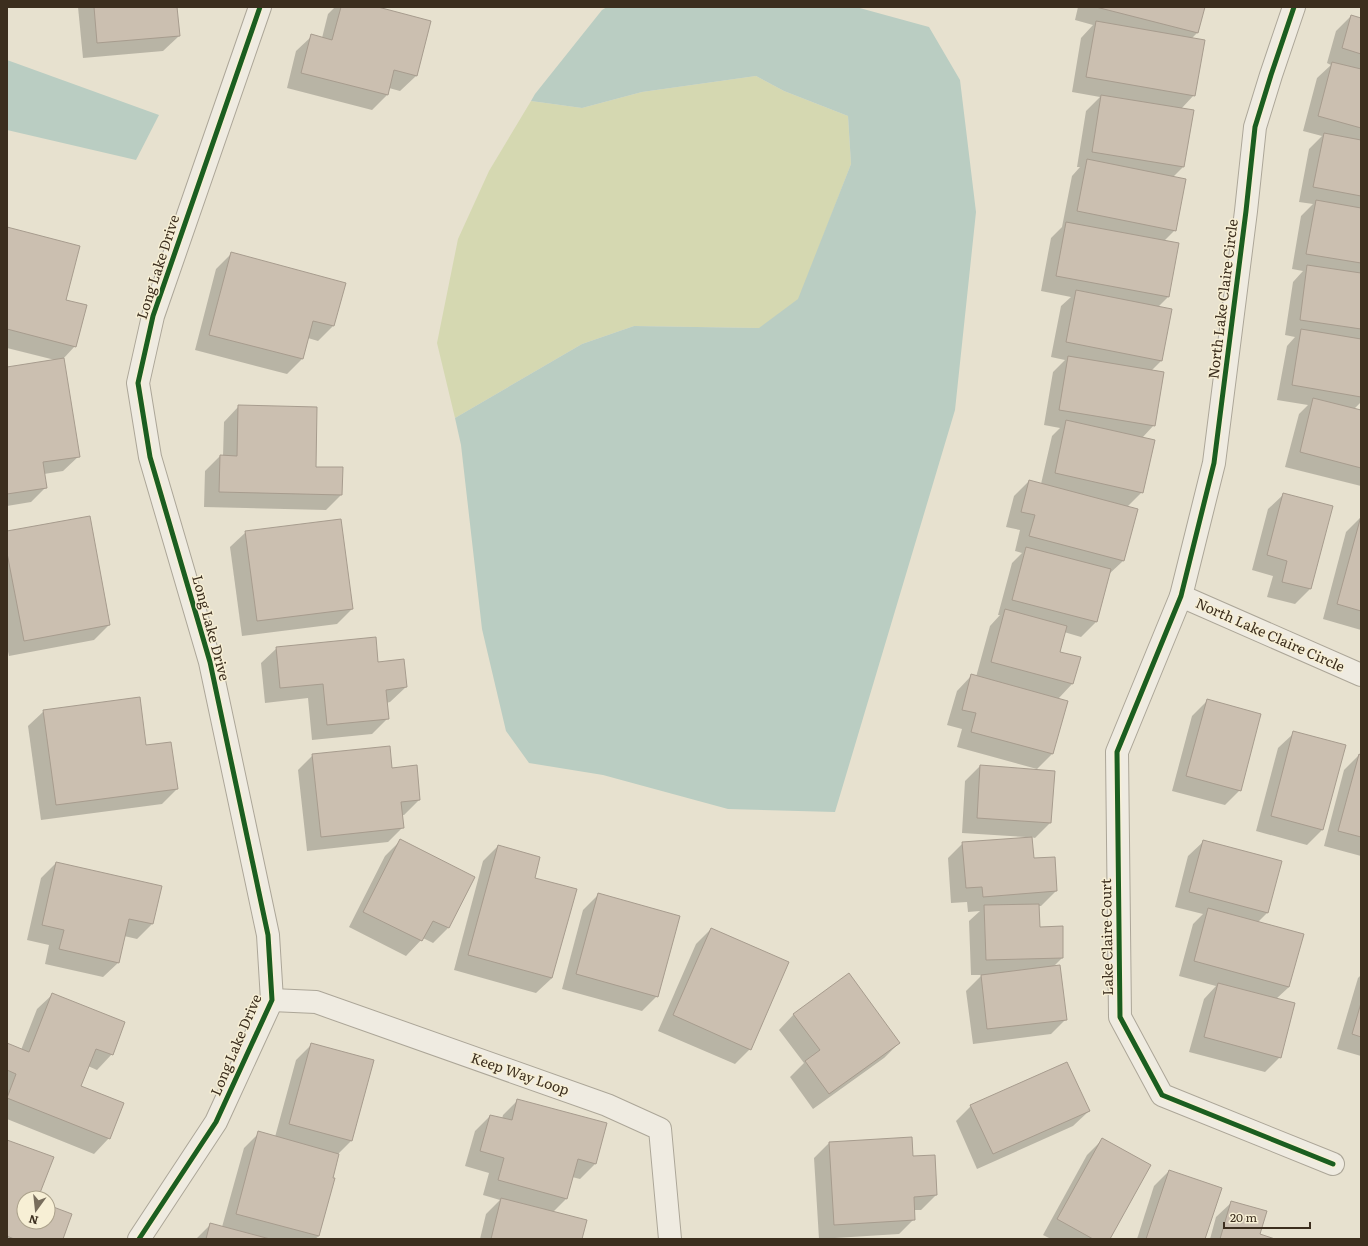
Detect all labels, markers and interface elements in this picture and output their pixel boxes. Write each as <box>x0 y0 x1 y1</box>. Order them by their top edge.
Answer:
street label: Long Lake Drive <box>131 212 183 321</box>
street label: North Lake Claire Circle <box>1202 218 1242 380</box>
street label: Long Lake Drive <box>188 573 236 683</box>
street label: North Lake Claire Circle <box>1193 592 1348 676</box>
street label: Lake Claire Court <box>1095 878 1117 996</box>
street label: Long Lake Drive <box>205 991 265 1098</box>
street label: Keep Way Loop <box>469 1047 572 1099</box>
north arrow <box>16 1190 56 1230</box>
scale bar <box>1224 1204 1310 1230</box>
text: 20 m <box>1230 1208 1257 1226</box>
text: N <box>27 1212 40 1230</box>

